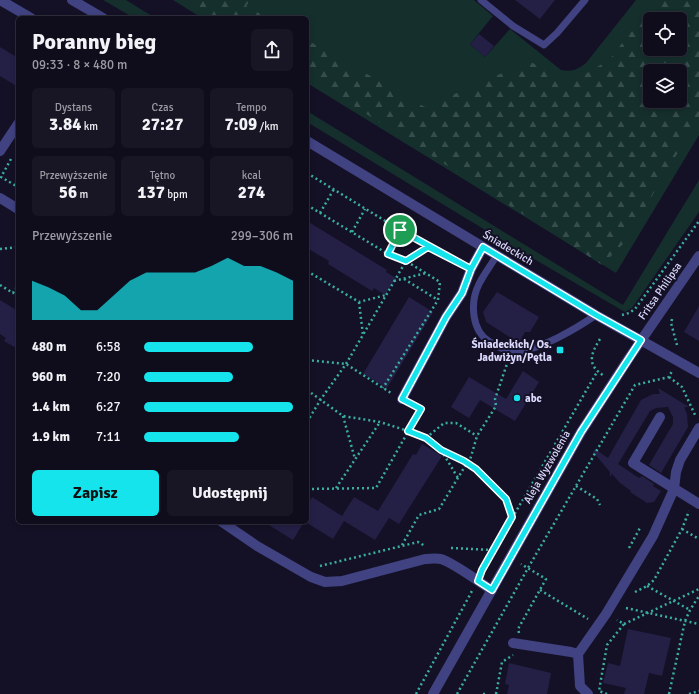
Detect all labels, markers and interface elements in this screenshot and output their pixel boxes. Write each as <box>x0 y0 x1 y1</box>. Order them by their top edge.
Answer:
map controls <box>643 12 687 108</box>
button: locate <box>643 12 687 56</box>
text: Poranny bieg <box>32 28 156 55</box>
button: share <box>251 29 293 71</box>
text: 09:33 · 8 × 480 m <box>32 57 127 73</box>
button: layers <box>643 64 687 108</box>
text: Dystans <box>55 101 92 114</box>
text: Czas <box>152 101 173 114</box>
text: Tempo <box>236 101 267 114</box>
text: 3.84 <box>49 114 81 135</box>
text: 27:27 <box>142 114 183 135</box>
text: 7:09 <box>225 114 257 135</box>
text: km <box>81 120 98 133</box>
text: /km <box>257 120 278 133</box>
text: Przewyższenie <box>40 169 107 182</box>
text: Tętno <box>150 169 175 182</box>
text: kcal <box>242 169 261 182</box>
text: 56 <box>59 182 77 203</box>
text: 137 <box>137 182 165 203</box>
text: 274 <box>238 182 265 203</box>
text: m <box>77 188 88 201</box>
text: bpm <box>165 188 188 201</box>
pin <box>383 213 417 247</box>
icon: arrive <box>389 219 411 241</box>
street label: Śniadeckich <box>480 227 536 268</box>
text: Przewyższenie <box>32 228 112 244</box>
text: 299–306 m <box>231 228 293 244</box>
street label: Fritsa Philipsa <box>635 260 685 322</box>
place label: Śniadeckich/ Os. Jadwiżyn/Pętla <box>471 337 552 364</box>
text: 480 m <box>32 339 66 355</box>
text: 6:58 <box>96 339 121 355</box>
marker: Śniadeckich/ Os. Jadwiżyn/Pętla <box>555 345 565 355</box>
text: 960 m <box>32 369 66 385</box>
text: 7:20 <box>96 369 121 385</box>
place label: abc <box>525 392 542 405</box>
marker: abc <box>512 393 522 403</box>
text: 1.4 km <box>32 399 70 415</box>
text: 6:27 <box>96 399 121 415</box>
street label: Aleja Wyzwolenia <box>521 428 573 506</box>
text: 1.9 km <box>32 429 70 445</box>
text: 7:11 <box>96 429 121 445</box>
button: Zapisz <box>32 470 159 516</box>
button: Udostępnij <box>167 470 293 516</box>

